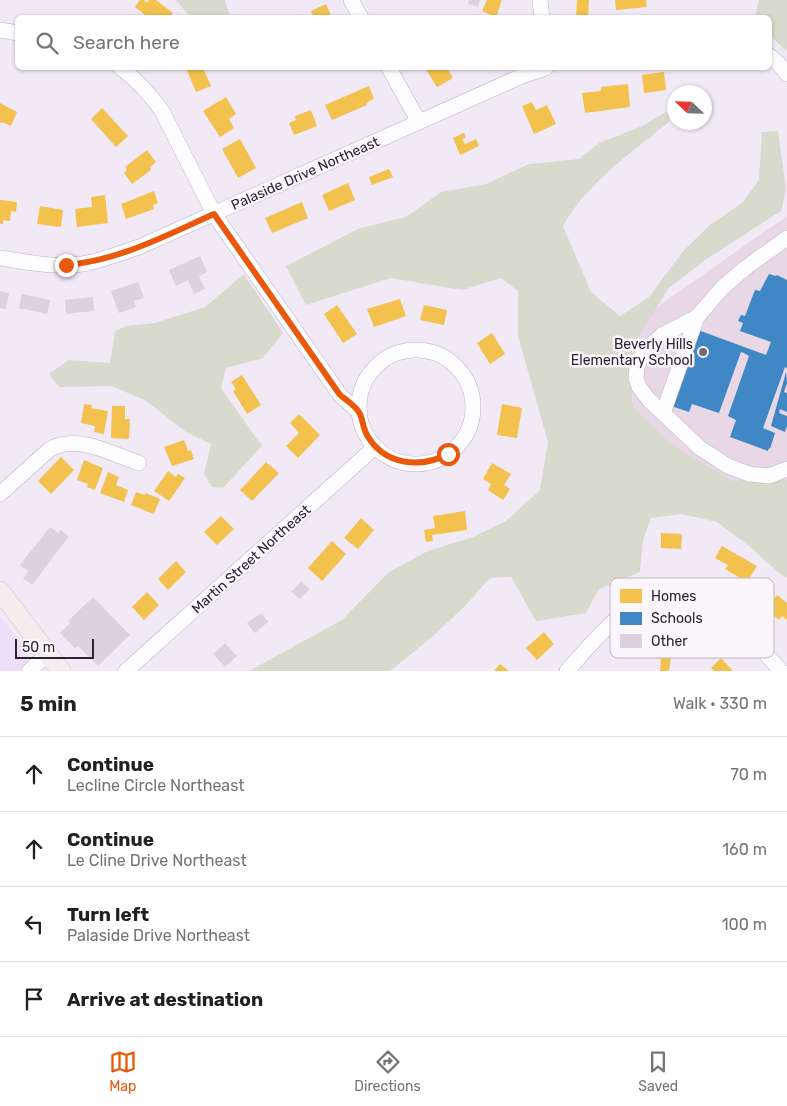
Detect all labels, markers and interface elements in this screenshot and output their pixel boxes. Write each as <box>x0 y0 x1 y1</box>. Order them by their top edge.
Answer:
search box <box>15 15 772 70</box>
icon: search <box>33 29 61 57</box>
text: Search here <box>73 31 180 54</box>
north arrow <box>667 85 712 130</box>
street label: Palaside Drive Northeast <box>229 133 382 214</box>
route end <box>55 254 78 277</box>
place label: Beverly Hills Elementary School <box>571 336 693 369</box>
marker: Beverly Hills Elementary School <box>697 346 709 358</box>
route start <box>437 443 460 466</box>
street label: Martin Street Northeast <box>188 501 315 617</box>
legend <box>610 578 774 658</box>
text: Homes <box>651 588 696 605</box>
text: Schools <box>651 610 703 627</box>
text: Other <box>651 633 688 650</box>
scale bar <box>15 636 94 659</box>
text: 50 m <box>22 639 55 656</box>
text: 5 min <box>20 691 77 716</box>
text: Walk · 330 m <box>673 694 767 713</box>
text: Continue <box>67 753 154 776</box>
icon: ahead <box>20 760 48 788</box>
text: 70 m <box>730 765 767 784</box>
text: Lecline Circle Northeast <box>67 776 245 795</box>
text: Continue <box>67 828 154 851</box>
icon: ahead <box>20 835 48 863</box>
text: 160 m <box>722 840 767 859</box>
text: Le Cline Drive Northeast <box>67 851 247 870</box>
text: Turn left <box>67 903 149 926</box>
icon: left <box>20 910 48 938</box>
text: 100 m <box>722 915 767 934</box>
text: Palaside Drive Northeast <box>67 926 250 945</box>
icon: arrive <box>20 985 48 1013</box>
text: Arrive at destination <box>67 988 263 1011</box>
tab: Map <box>109 1048 137 1095</box>
tab: Directions <box>354 1048 421 1095</box>
tab: Saved <box>638 1048 678 1095</box>

